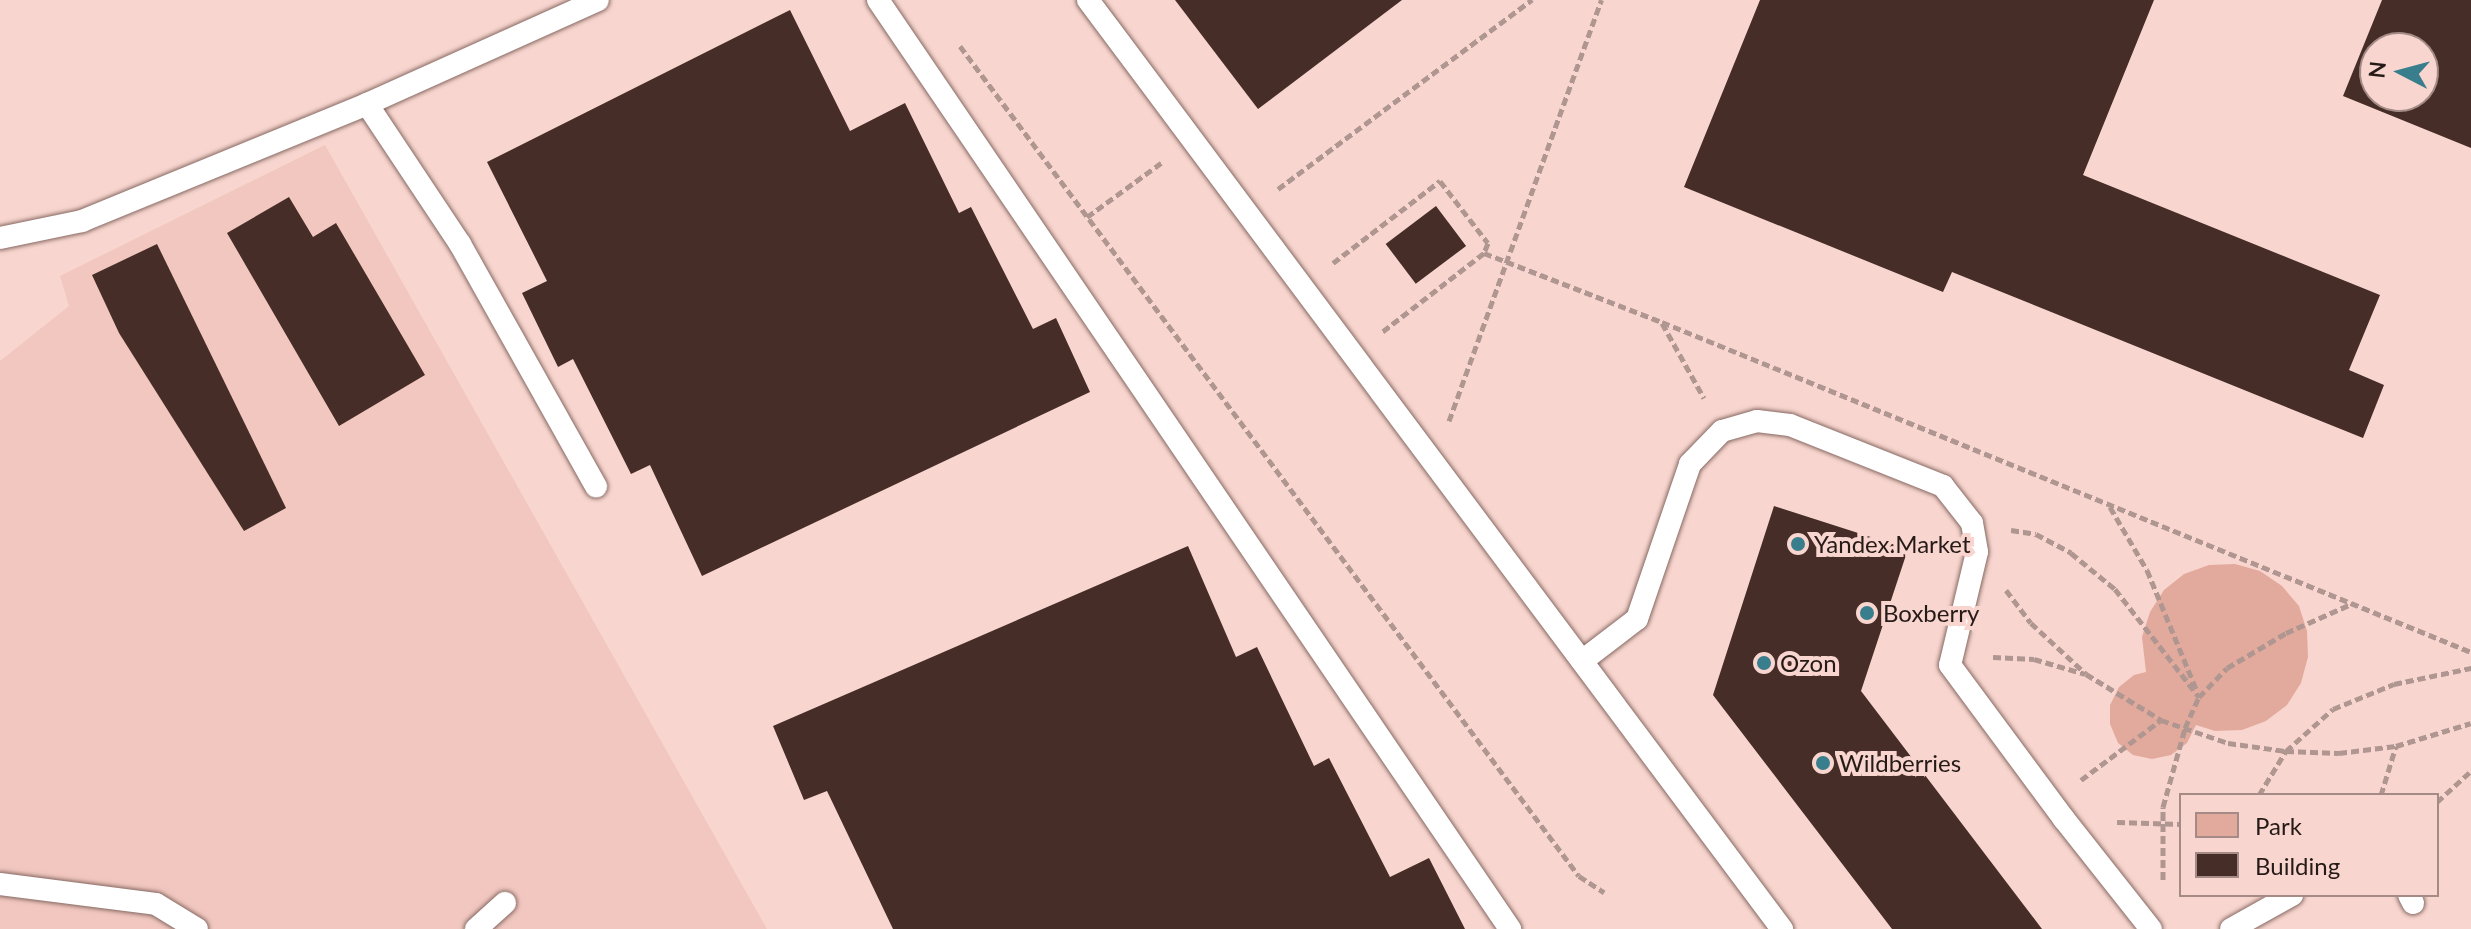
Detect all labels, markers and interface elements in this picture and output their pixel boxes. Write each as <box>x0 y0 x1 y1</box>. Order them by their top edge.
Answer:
north arrow <box>2359 32 2439 112</box>
text: N <box>2362 60 2391 79</box>
place label: Yandex.Market <box>1814 530 1970 558</box>
marker: Yandex.Market <box>1789 535 1807 553</box>
place label: Boxberry <box>1883 599 1979 627</box>
marker: Boxberry <box>1858 604 1876 622</box>
place label: Ozon <box>1780 649 1837 677</box>
marker: Ozon <box>1755 654 1773 672</box>
place label: Wildberries <box>1839 749 1961 777</box>
marker: Wildberries <box>1814 754 1832 772</box>
legend <box>2179 793 2439 897</box>
text: Park <box>2255 811 2302 840</box>
text: Building <box>2255 851 2340 880</box>

